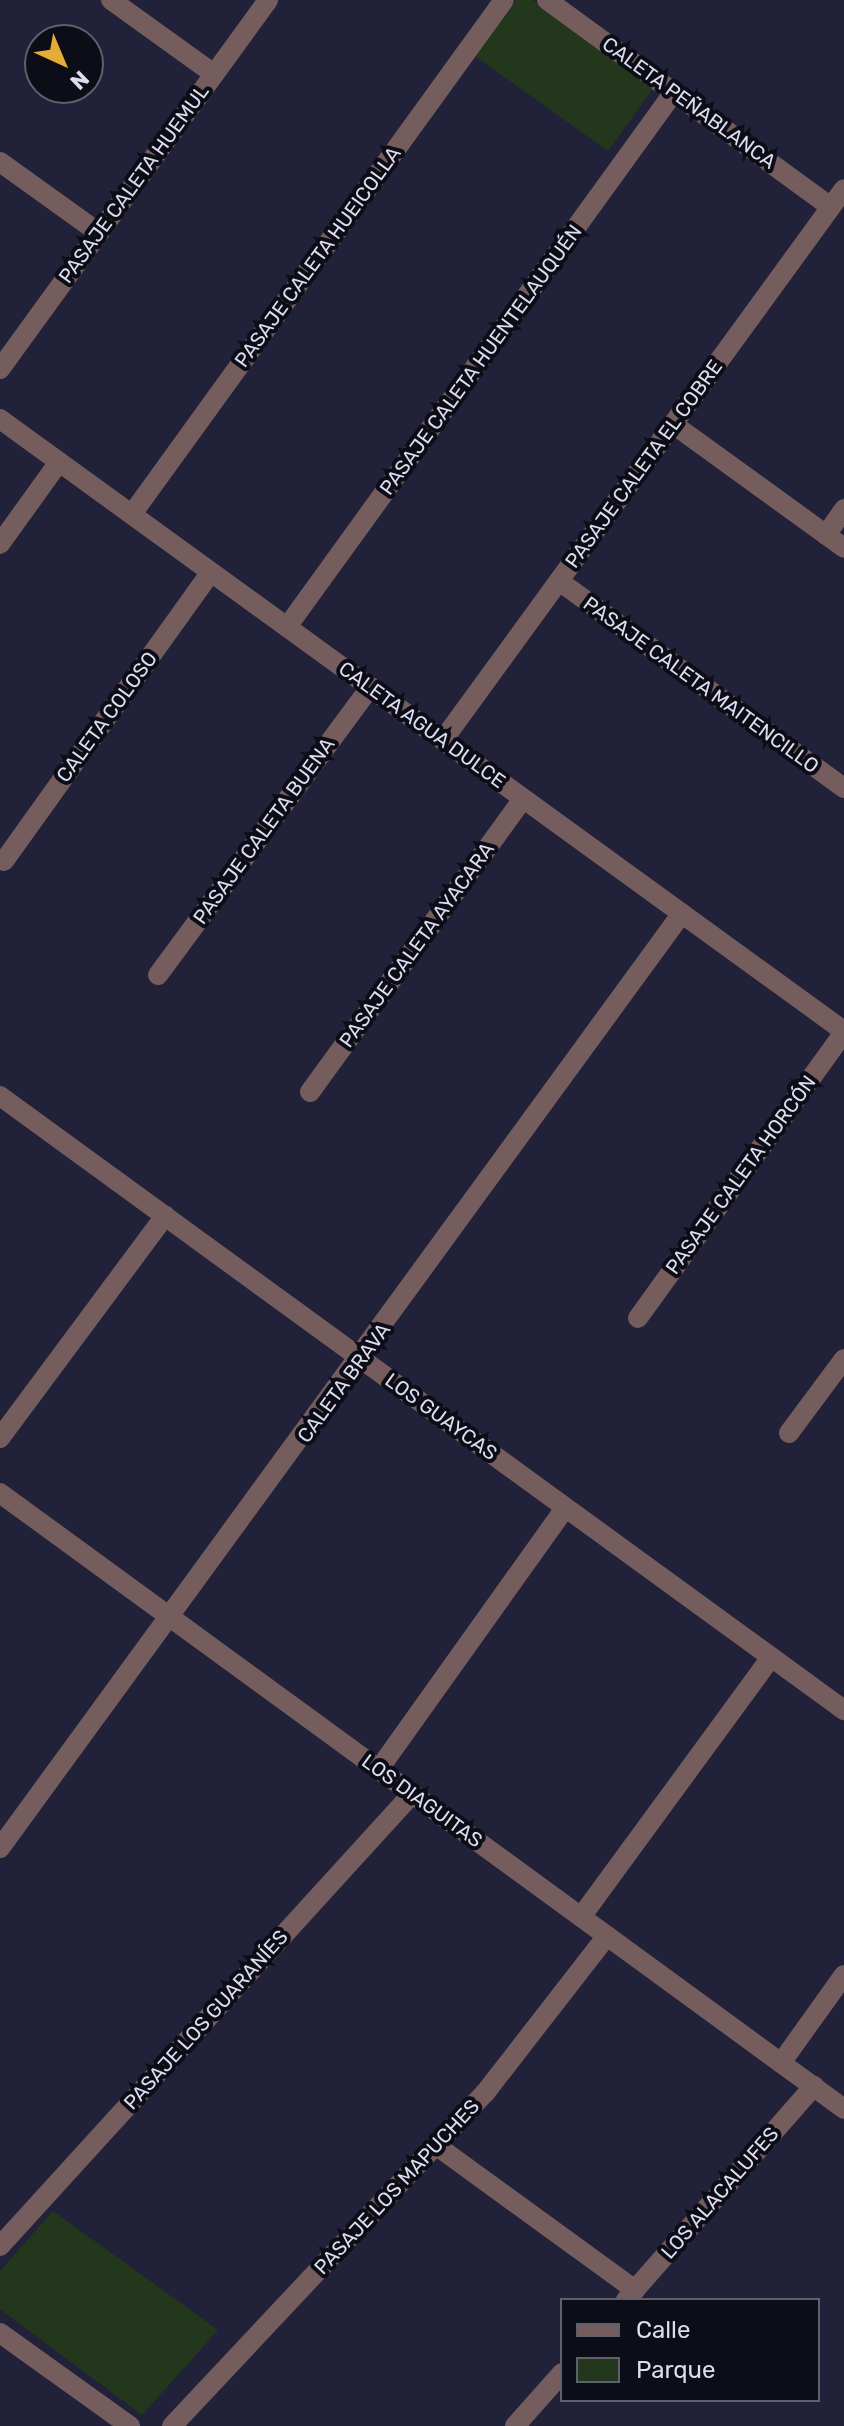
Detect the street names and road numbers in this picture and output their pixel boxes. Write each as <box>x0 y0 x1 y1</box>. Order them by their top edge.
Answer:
street label: CALETA PEÑABLANCA <box>597 32 781 174</box>
street label: PASAJE CALETA HUEMUL <box>54 80 214 288</box>
street label: PASAJE CALETA HUEICOLLA <box>230 142 406 372</box>
street label: PASAJE CALETA HUENTELAUQUÉN <box>375 220 587 500</box>
street label: PASAJE CALETA EL COBRE <box>560 355 728 573</box>
street label: PASAJE CALETA MAITENCILLO <box>578 591 824 779</box>
street label: CALETA COLOSO <box>52 647 162 787</box>
street label: CALETA AGUA DULCE <box>333 656 511 794</box>
street label: PASAJE CALETA BUENA <box>188 733 340 929</box>
street label: PASAJE CALETA AYACARA <box>334 837 500 1053</box>
street label: PASAJE CALETA HORCÓN <box>661 1071 821 1279</box>
street label: CALETA BRAVA <box>292 1318 396 1448</box>
street label: LOS GUAYCAS <box>380 1368 502 1466</box>
street label: LOS DIAGUITAS <box>357 1749 487 1853</box>
street label: PASAJE LOS GUARANÍES <box>119 1925 293 2115</box>
street label: PASAJE LOS MAPUCHES <box>310 2094 484 2280</box>
street label: LOS ALACALUFES <box>656 2122 784 2264</box>

